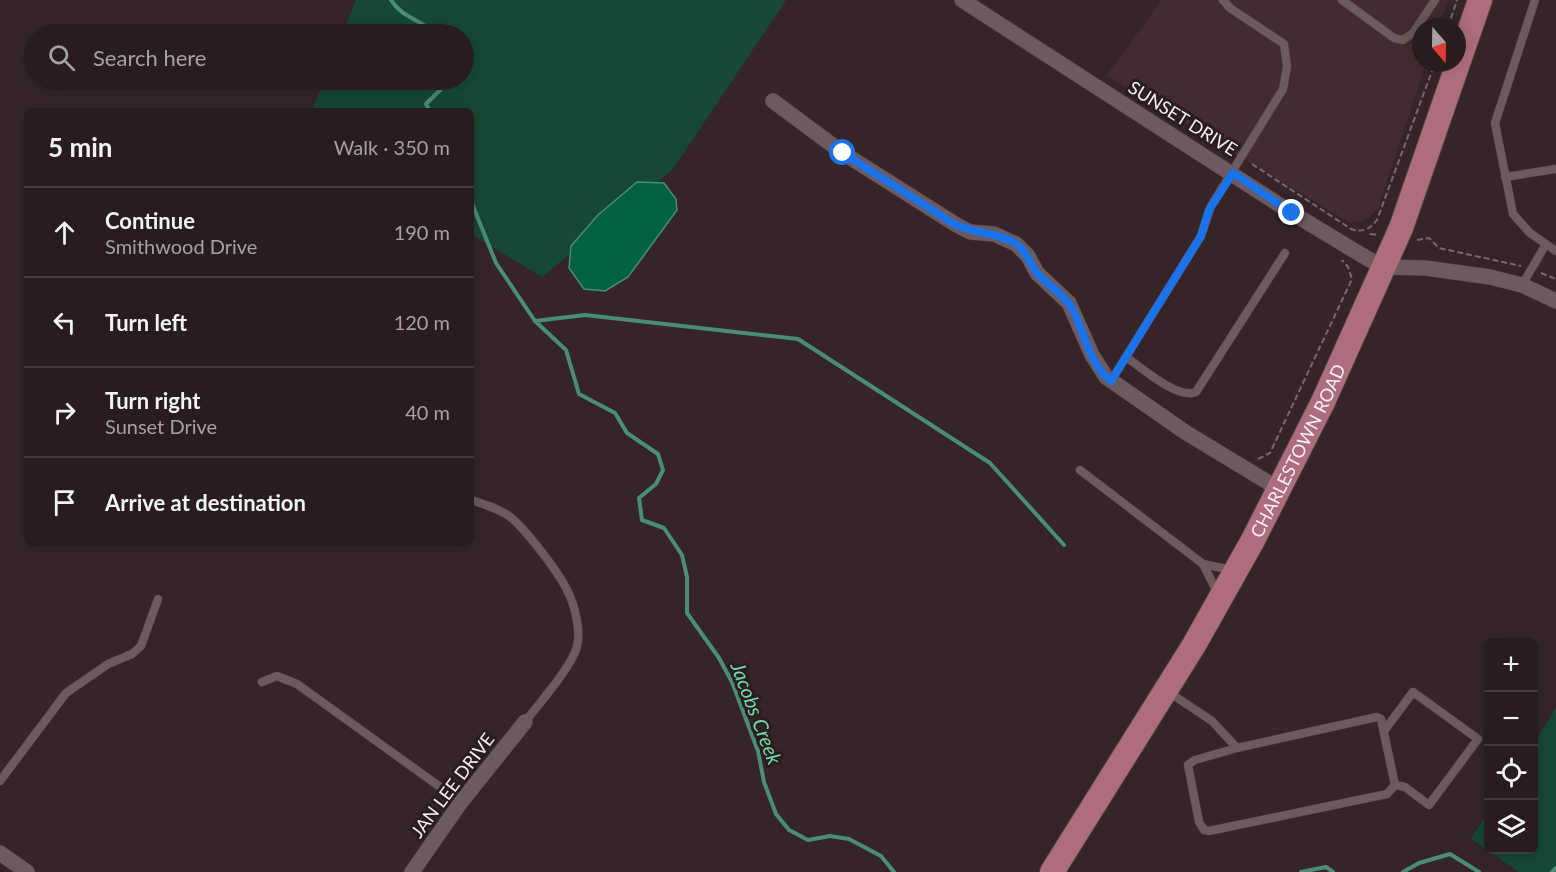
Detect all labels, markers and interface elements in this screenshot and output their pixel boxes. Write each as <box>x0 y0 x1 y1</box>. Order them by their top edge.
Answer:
north arrow <box>1412 18 1466 72</box>
search box <box>24 24 474 90</box>
icon: search <box>45 41 78 74</box>
text: Search here <box>93 44 206 71</box>
street label: SUNSET DRIVE <box>1125 76 1241 160</box>
text: 5 min <box>48 131 112 163</box>
text: Walk · 350 m <box>334 135 450 159</box>
route start <box>829 139 855 165</box>
route end <box>1278 199 1304 225</box>
text: Continue <box>105 207 195 234</box>
icon: ahead <box>48 216 81 249</box>
text: 190 m <box>394 220 450 244</box>
text: Smithwood Drive <box>105 234 257 258</box>
icon: left <box>48 306 81 339</box>
text: Turn left <box>105 309 187 336</box>
text: 120 m <box>394 310 450 334</box>
street label: CHARLESTOWN ROAD <box>1245 360 1350 541</box>
text: Turn right <box>105 387 200 414</box>
icon: right <box>48 396 81 429</box>
text: 40 m <box>405 400 450 424</box>
text: Sunset Drive <box>105 414 217 438</box>
icon: arrive <box>48 486 81 519</box>
text: Arrive at destination <box>105 489 306 516</box>
map controls <box>1484 638 1538 854</box>
button: + <box>1484 638 1538 692</box>
water label: Jacobs Creek <box>726 657 788 768</box>
button: − <box>1484 692 1538 746</box>
street label: JAN LEE DRIVE <box>406 728 498 842</box>
button: locate <box>1484 746 1538 800</box>
button: layers <box>1484 800 1538 854</box>

